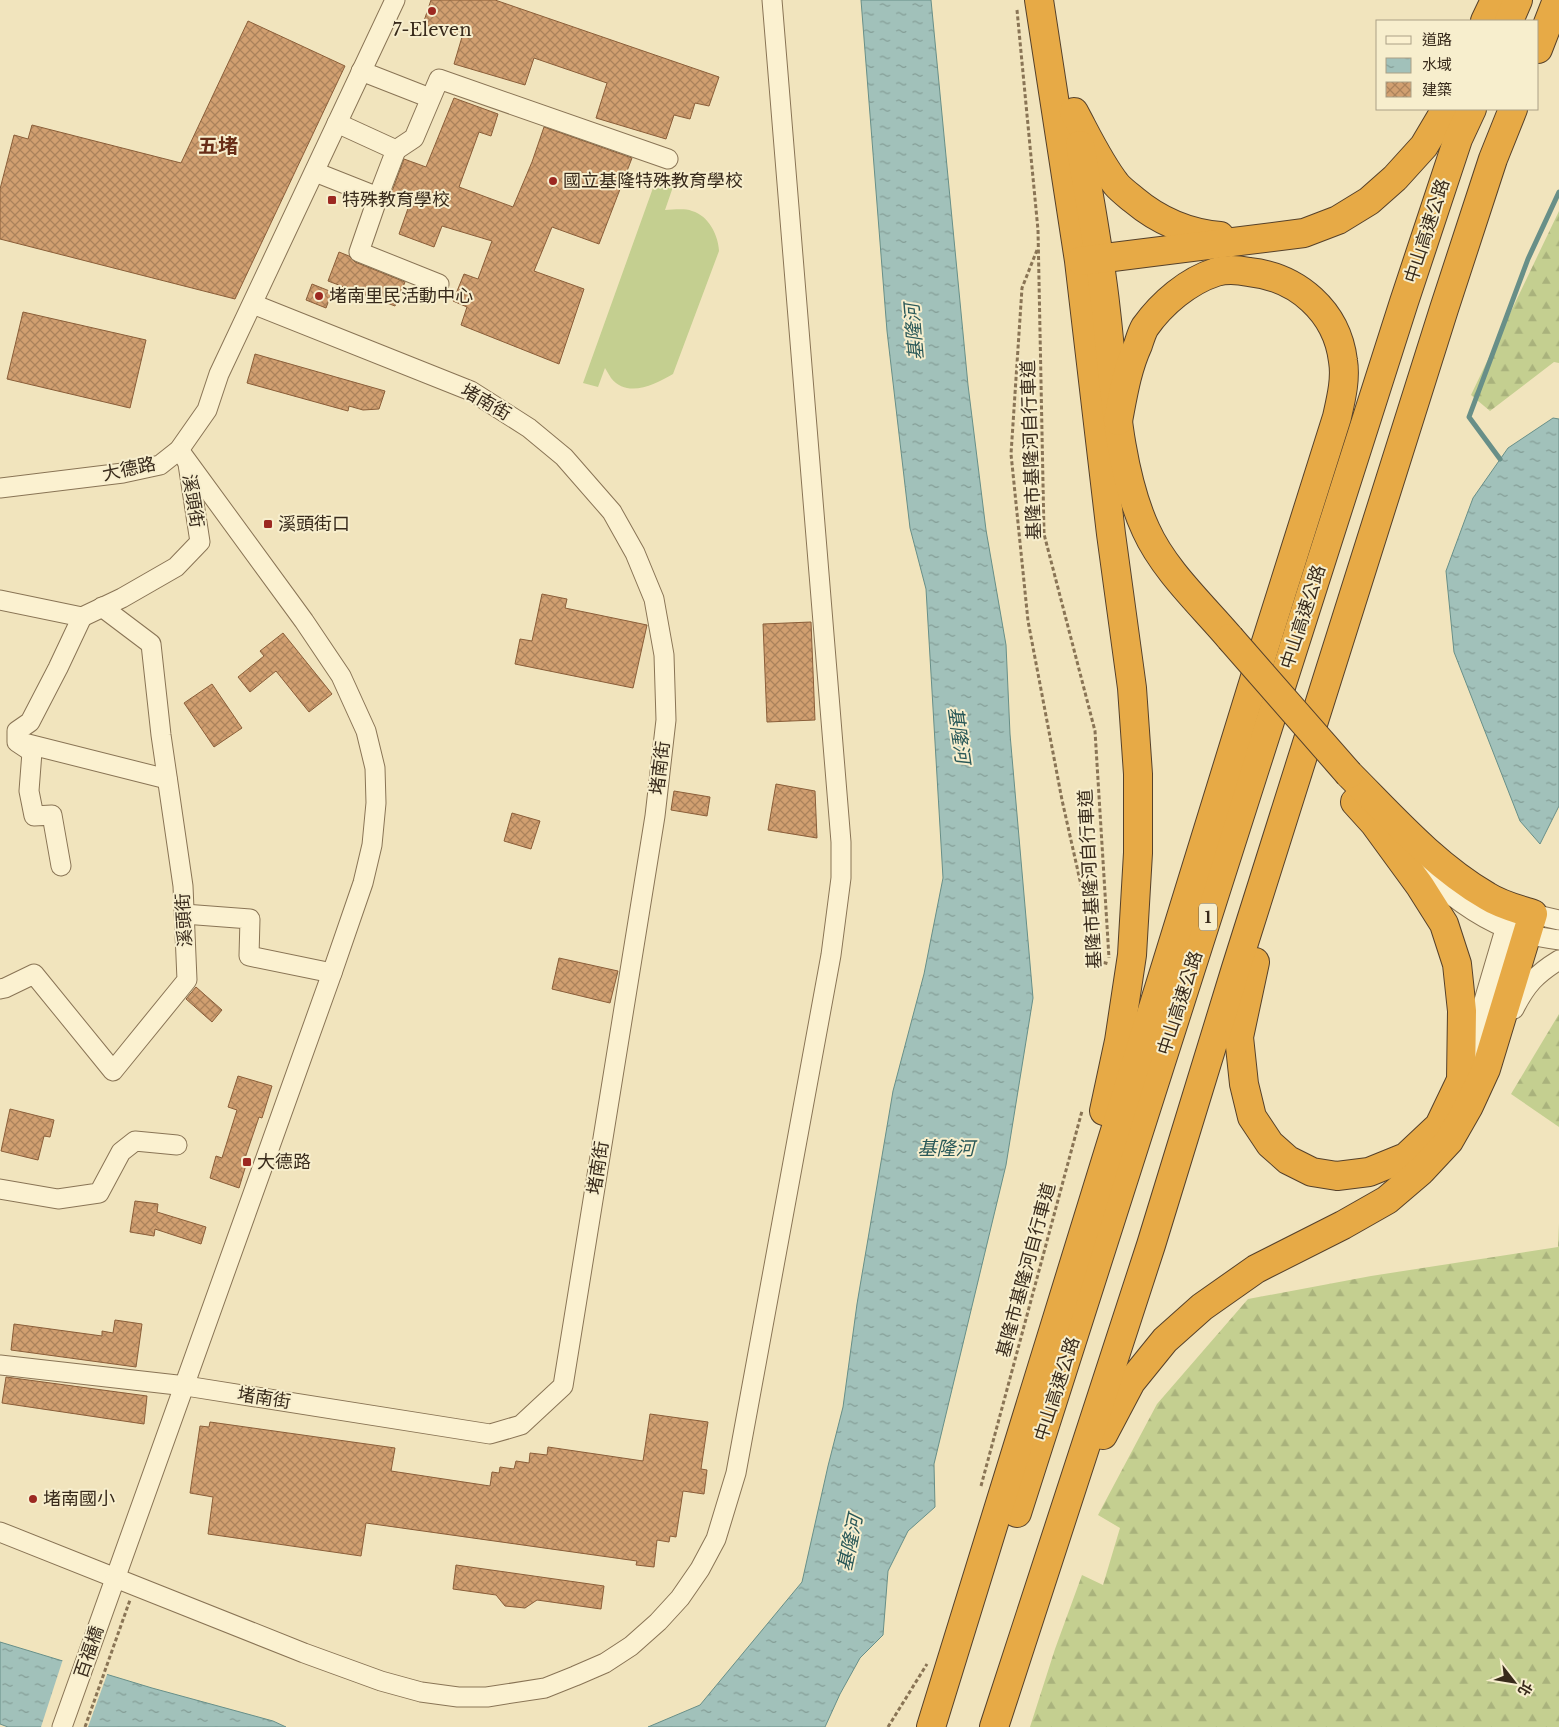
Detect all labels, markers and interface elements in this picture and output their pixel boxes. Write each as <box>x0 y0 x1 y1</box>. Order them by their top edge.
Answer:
marker: 7-Eleven <box>426 5 438 17</box>
place label: 7-Eleven <box>392 19 472 41</box>
legend <box>1376 20 1539 110</box>
text: 道路 <box>1422 30 1452 49</box>
text: 水域 <box>1422 55 1452 74</box>
text: 建築 <box>1422 80 1452 99</box>
district label: 五堵 <box>198 134 238 158</box>
place label: 國立基隆特殊教育學校 <box>563 170 743 192</box>
marker: 國立基隆特殊教育學校 <box>547 175 559 187</box>
street label: 中山高速公路 <box>1400 176 1454 286</box>
place label: 特殊教育學校 <box>342 189 450 211</box>
marker: 特殊教育學校 <box>326 194 338 206</box>
place label: 堵南里民活動中心 <box>329 285 473 307</box>
marker: 堵南里民活動中心 <box>313 290 325 302</box>
water label: 基隆河 <box>900 299 928 361</box>
street label: 基隆市基隆河自行車道 <box>1017 360 1045 540</box>
street label: 堵南街 <box>457 379 515 425</box>
street label: 大德路 <box>100 453 158 485</box>
street label: 溪頭街 <box>178 473 208 529</box>
place label: 溪頭街口 <box>278 513 350 535</box>
marker: 溪頭街口 <box>262 518 274 530</box>
street label: 中山高速公路 <box>1276 562 1330 672</box>
water label: 基隆河 <box>944 705 975 769</box>
street label: 堵南街 <box>646 740 674 796</box>
street label: 基隆市基隆河自行車道 <box>1074 789 1106 969</box>
street label: 溪頭街 <box>172 892 196 948</box>
road number: 1 <box>1199 904 1217 930</box>
street label: 中山高速公路 <box>1153 948 1207 1058</box>
water label: 基隆河 <box>917 1137 978 1160</box>
street label: 堵南街 <box>583 1140 613 1196</box>
place label: 大德路 <box>257 1151 311 1173</box>
marker: 大德路 <box>241 1156 253 1168</box>
street label: 基隆市基隆河自行車道 <box>992 1180 1060 1360</box>
street label: 中山高速公路 <box>1030 1334 1084 1444</box>
street label: 堵南街 <box>236 1383 292 1413</box>
place label: 堵南國小 <box>43 1488 115 1510</box>
marker: 堵南國小 <box>27 1493 39 1505</box>
water label: 基隆河 <box>833 1509 868 1573</box>
street label: 百福橋 <box>70 1623 108 1681</box>
north arrow <box>1489 1657 1539 1707</box>
text: 北 <box>1514 1678 1536 1699</box>

